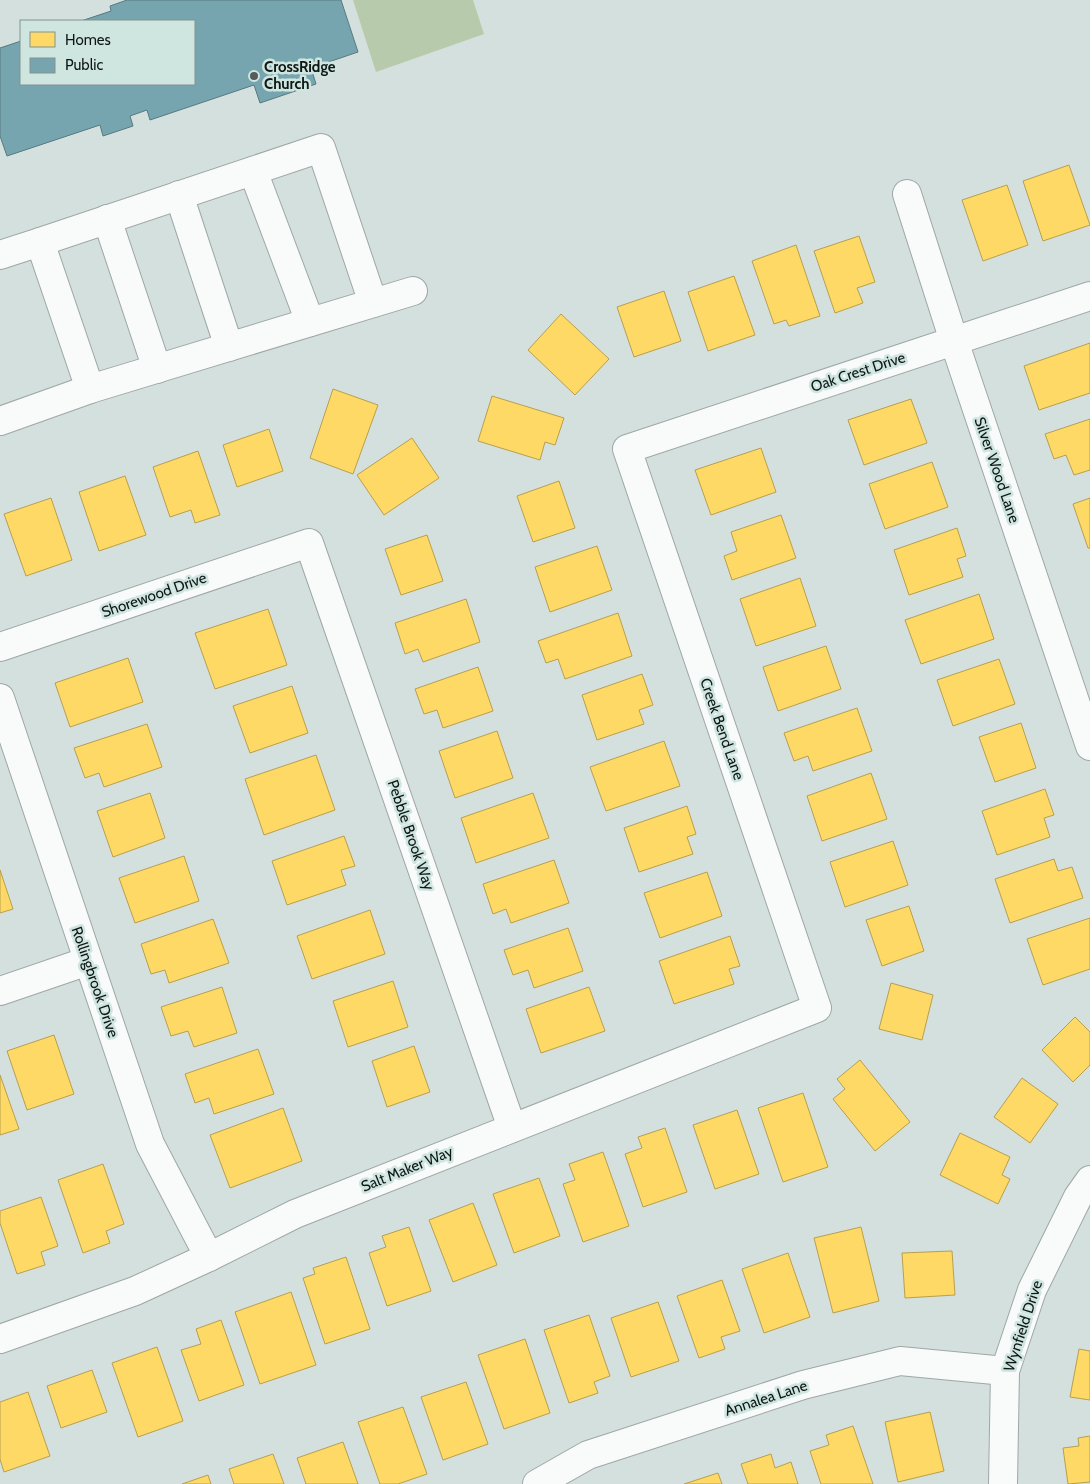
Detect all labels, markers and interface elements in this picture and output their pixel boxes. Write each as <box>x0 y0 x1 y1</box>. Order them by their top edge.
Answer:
legend <box>20 20 195 85</box>
text: Homes <box>65 31 111 49</box>
text: Public <box>65 56 103 74</box>
place label: CrossRidge Church <box>264 58 336 93</box>
marker: CrossRidge Church <box>248 70 260 82</box>
street label: Oak Crest Drive <box>808 348 908 396</box>
street label: Silver Wood Lane <box>970 415 1024 526</box>
street label: Shorewood Drive <box>99 568 209 621</box>
street label: Creek Bend Lane <box>696 676 748 783</box>
street label: Pebble Brook Way <box>384 778 438 893</box>
street label: Rollingbrook Drive <box>68 924 123 1040</box>
street label: Salt Maker Way <box>358 1142 456 1196</box>
street label: Wynfield Drive <box>1000 1278 1046 1374</box>
street label: Annalea Lane <box>722 1376 810 1420</box>

